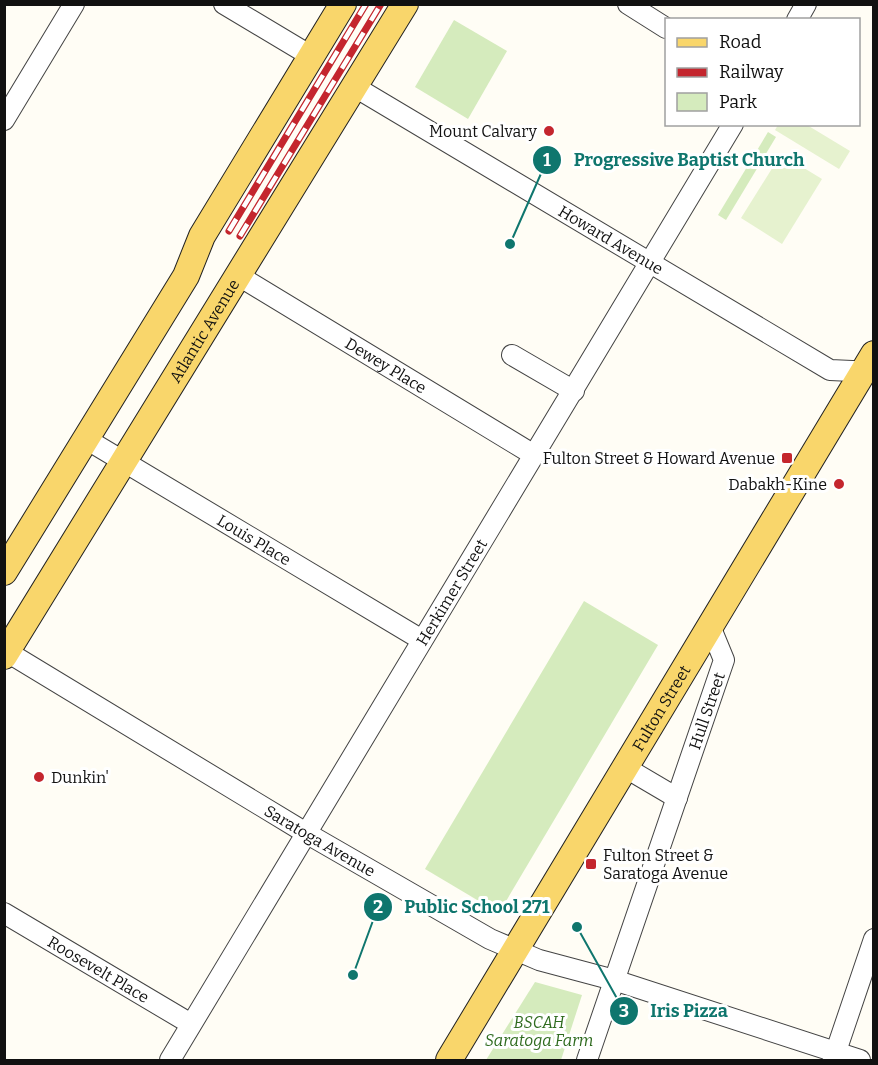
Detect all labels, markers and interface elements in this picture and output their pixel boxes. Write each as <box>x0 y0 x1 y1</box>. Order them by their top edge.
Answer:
legend <box>665 18 860 126</box>
text: Road <box>719 31 762 53</box>
text: Railway <box>719 61 784 83</box>
text: Park <box>719 91 758 113</box>
place label: Mount Calvary <box>429 122 538 141</box>
marker: Mount Calvary <box>542 124 556 138</box>
callout: Progressive Baptist Church <box>532 142 817 178</box>
text: 1 <box>543 149 551 171</box>
text: Progressive Baptist Church <box>574 149 805 171</box>
street label: Howard Avenue <box>555 201 667 278</box>
street label: Atlantic Avenue <box>165 275 243 386</box>
street label: Dewey Place <box>342 333 430 397</box>
place label: Fulton Street & Howard Avenue <box>543 449 775 468</box>
marker: Fulton Street & Howard Avenue <box>780 451 794 465</box>
place label: Dabakh-Kine <box>728 475 827 494</box>
marker: Dabakh-Kine <box>832 477 846 491</box>
street label: Louis Place <box>214 510 295 569</box>
street label: Herkimer Street <box>412 535 491 649</box>
street label: Fulton Street <box>628 661 694 754</box>
street label: Hull Street <box>685 670 729 752</box>
place label: Dunkin' <box>51 768 109 787</box>
marker: Dunkin' <box>32 770 46 784</box>
street label: Saratoga Avenue <box>261 801 379 880</box>
place label: Fulton Street & Saratoga Avenue <box>603 846 728 883</box>
marker: Fulton Street & Saratoga Avenue <box>584 857 598 871</box>
callout: Public School 271 <box>363 889 562 925</box>
text: 2 <box>373 896 383 918</box>
text: Public School 271 <box>404 896 550 918</box>
street label: Roosevelt Place <box>45 932 153 1007</box>
callout: Iris Pizza <box>609 993 740 1029</box>
text: 3 <box>619 1000 629 1022</box>
text: Iris Pizza <box>650 1000 728 1022</box>
park label: BSCAH Saratoga Farm <box>485 1013 593 1050</box>

